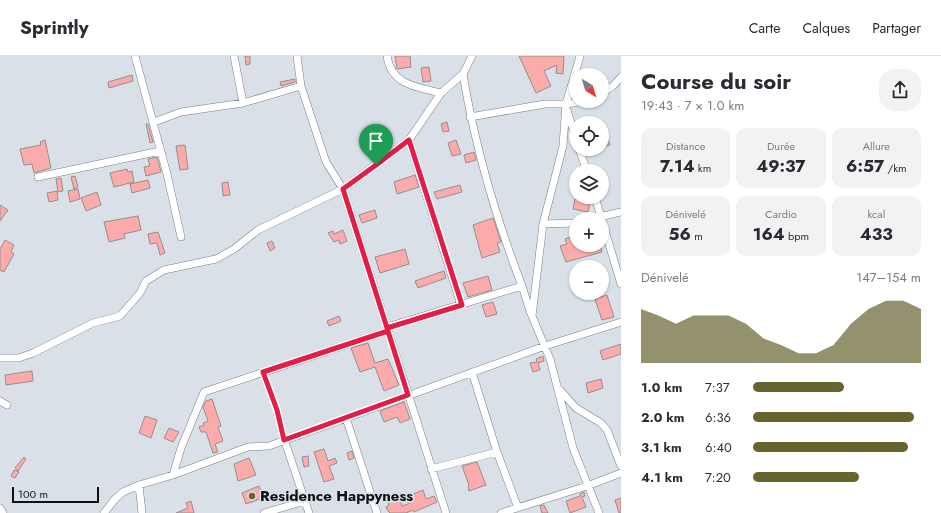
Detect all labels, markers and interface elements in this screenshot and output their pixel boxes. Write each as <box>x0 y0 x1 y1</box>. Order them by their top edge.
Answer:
text: Sprintly <box>20 14 89 41</box>
text: Carte <box>749 18 780 38</box>
text: Calques <box>802 18 850 38</box>
text: Partager <box>872 18 921 38</box>
text: Course du soir <box>641 65 791 97</box>
north arrow <box>569 68 609 108</box>
map controls <box>569 68 609 300</box>
button: share <box>879 69 921 111</box>
text: 19:43 · 7 × 1.0 km <box>641 96 744 115</box>
button: locate <box>569 116 609 156</box>
pin <box>359 124 393 165</box>
icon: arrive <box>365 130 387 152</box>
text: Distance <box>666 138 705 154</box>
text: Durée <box>767 138 795 154</box>
text: Allure <box>863 138 890 154</box>
text: 7.14 <box>660 154 695 178</box>
text: 49:37 <box>756 154 806 178</box>
text: 6:57 <box>846 154 884 178</box>
text: km <box>695 160 711 176</box>
text: /km <box>884 160 907 176</box>
button: layers <box>569 164 609 204</box>
text: Dénivelé <box>666 206 706 222</box>
text: Cardio <box>765 206 797 222</box>
text: kcal <box>867 206 885 222</box>
button: + <box>569 212 609 252</box>
text: 56 <box>669 222 691 246</box>
text: 164 <box>753 222 785 246</box>
text: 433 <box>860 222 893 246</box>
text: m <box>691 228 703 244</box>
text: bpm <box>785 228 809 244</box>
button: − <box>569 260 609 300</box>
text: Dénivelé <box>641 268 689 287</box>
text: 147–154 m <box>856 268 921 287</box>
text: 1.0 km <box>641 378 682 397</box>
text: 7:37 <box>705 378 729 397</box>
text: 2.0 km <box>641 408 684 427</box>
text: 6:36 <box>705 408 731 427</box>
text: 3.1 km <box>641 438 682 457</box>
text: 6:40 <box>705 438 732 457</box>
text: 4.1 km <box>641 468 683 487</box>
text: 7:20 <box>705 468 731 487</box>
scale bar <box>12 485 99 504</box>
place label: Residence Happyness <box>260 485 413 507</box>
text: 100 m <box>18 486 48 502</box>
marker: Residence Happyness <box>247 491 257 501</box>

